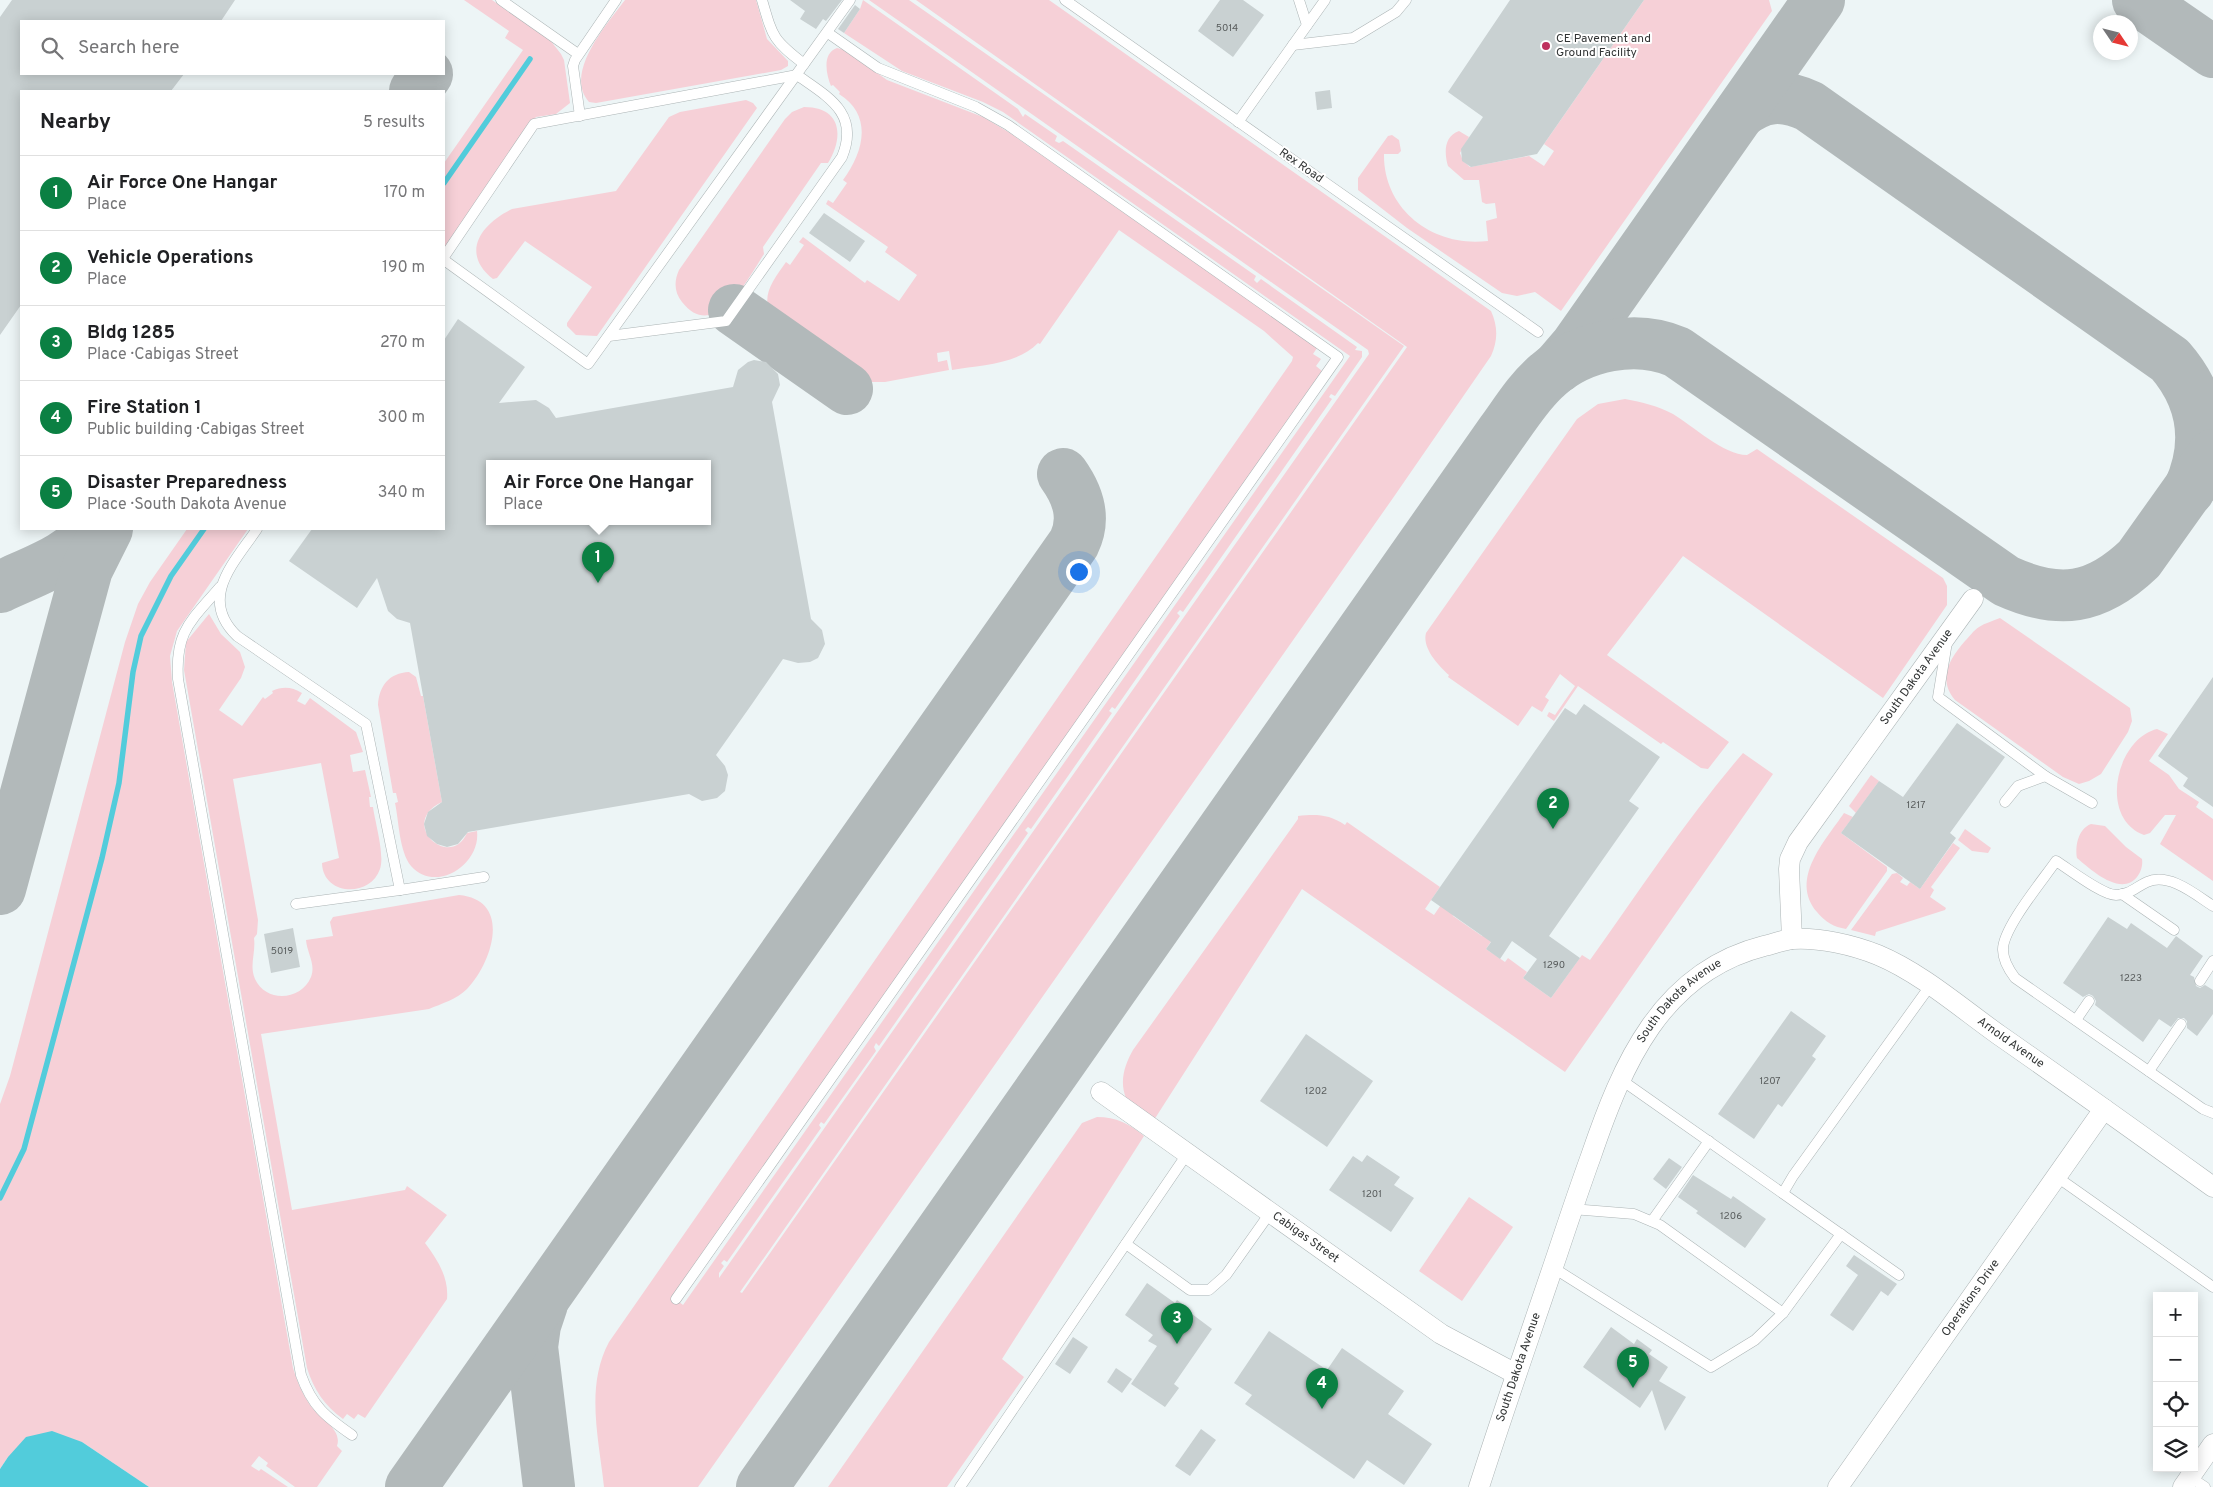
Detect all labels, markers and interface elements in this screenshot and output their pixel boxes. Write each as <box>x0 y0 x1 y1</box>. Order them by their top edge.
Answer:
north arrow <box>2093 15 2138 60</box>
search box <box>20 20 445 75</box>
house number: 5014 <box>1216 22 1238 35</box>
place label: CE Pavement and Ground Facility <box>1556 31 1651 61</box>
icon: search <box>38 34 66 62</box>
text: Search here <box>78 36 180 60</box>
marker: CE Pavement and Ground Facility <box>1540 40 1552 52</box>
text: Nearby <box>40 109 111 136</box>
text: 5 results <box>363 113 425 133</box>
street label: Rex Road <box>1276 145 1326 187</box>
text: Air Force One Hangar <box>87 171 278 195</box>
text: 1 <box>53 183 59 203</box>
text: 170 m <box>384 183 425 203</box>
text: Place <box>87 195 127 215</box>
text: Vehicle Operations <box>87 246 254 270</box>
text: 2 <box>51 258 61 278</box>
text: 190 m <box>382 258 425 278</box>
text: Place <box>87 270 127 290</box>
text: Bldg 1285 <box>87 321 175 345</box>
text: 3 <box>51 333 61 353</box>
text: 270 m <box>380 333 425 353</box>
text: Place · Cabigas Street <box>87 345 239 365</box>
text: Fire Station 1 <box>87 396 202 420</box>
text: 4 <box>51 408 61 428</box>
text: 300 m <box>378 408 425 428</box>
text: Public building · Cabigas Street <box>87 420 305 440</box>
popup <box>486 460 711 525</box>
text: Disaster Preparedness <box>87 471 287 495</box>
text: Air Force One Hangar <box>503 471 694 495</box>
text: 5 <box>51 483 61 503</box>
text: 340 m <box>378 483 425 503</box>
text: Place · South Dakota Avenue <box>87 495 287 515</box>
text: Place <box>503 495 543 515</box>
pin: 1 <box>582 542 614 583</box>
your location <box>1066 559 1092 585</box>
street label: South Dakota Avenue <box>1877 626 1957 728</box>
pin: 2 <box>1537 788 1569 829</box>
house number: 1217 <box>1907 799 1925 812</box>
house number: 5019 <box>271 945 293 958</box>
street label: South Dakota Avenue <box>1634 956 1725 1046</box>
house number: 1290 <box>1543 959 1565 972</box>
house number: 1223 <box>2120 972 2142 985</box>
street label: Arnold Avenue <box>1974 1014 2047 1072</box>
house number: 1207 <box>1759 1075 1781 1088</box>
house number: 1202 <box>1305 1085 1327 1098</box>
house number: 1201 <box>1362 1188 1382 1201</box>
street label: Cabigas Street <box>1269 1208 1342 1267</box>
house number: 1206 <box>1720 1210 1742 1223</box>
street label: Operations Drive <box>1938 1256 2004 1340</box>
map controls <box>2153 1292 2198 1472</box>
button: + <box>2153 1292 2198 1337</box>
pin: 3 <box>1161 1303 1193 1344</box>
street label: South Dakota Avenue <box>1493 1311 1545 1424</box>
button: − <box>2153 1337 2198 1382</box>
pin: 5 <box>1617 1347 1649 1388</box>
pin: 4 <box>1306 1368 1338 1409</box>
button: locate <box>2153 1382 2198 1427</box>
button: layers <box>2153 1427 2198 1472</box>

